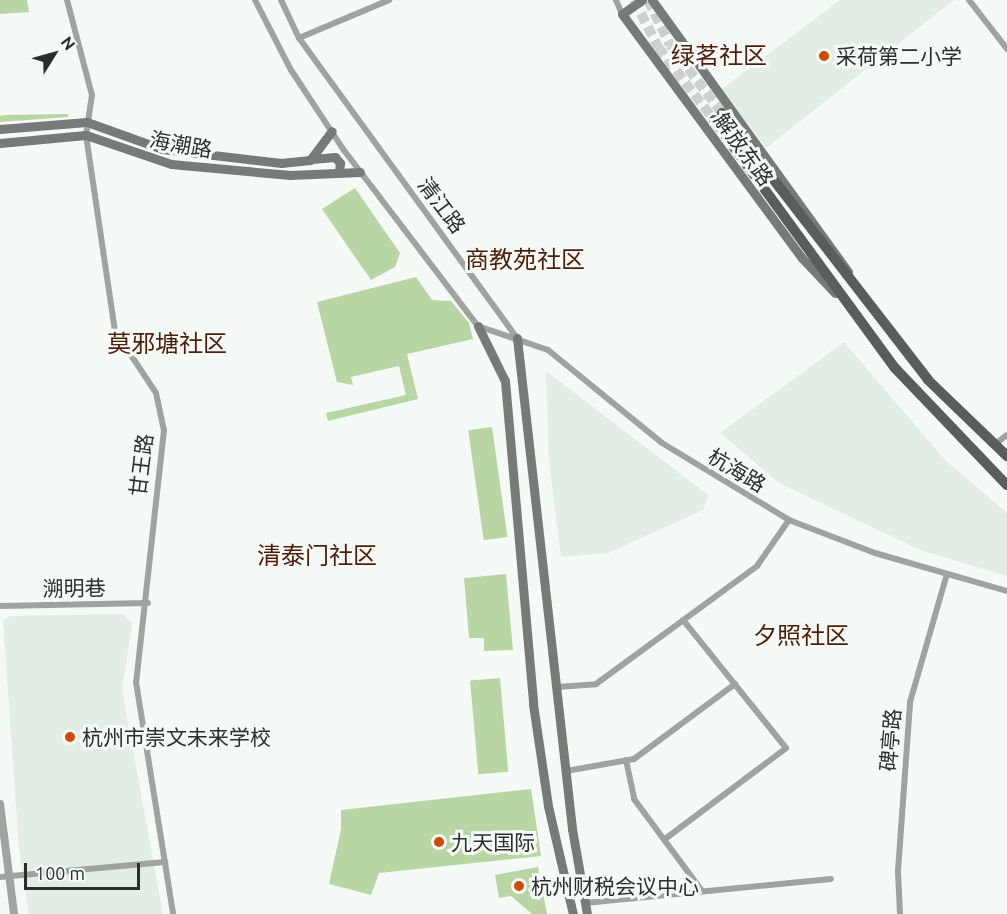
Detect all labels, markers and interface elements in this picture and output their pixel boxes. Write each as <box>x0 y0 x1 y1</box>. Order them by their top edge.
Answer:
north arrow <box>24 24 84 84</box>
text: N <box>58 33 79 53</box>
district label: 绿茗社区 <box>671 42 767 70</box>
place label: 采荷第二小学 <box>836 43 962 69</box>
marker: 采荷第二小学 <box>817 49 831 63</box>
street label: 解放东路 <box>709 108 779 190</box>
street label: 海潮路 <box>148 126 214 162</box>
street label: 清江路 <box>413 172 471 238</box>
district label: 商教苑社区 <box>465 246 585 274</box>
district label: 莫邪塘社区 <box>107 330 227 358</box>
street label: 甘王路 <box>125 432 157 498</box>
street label: 杭海路 <box>704 443 770 497</box>
district label: 清泰门社区 <box>257 542 377 570</box>
street label: 溯明巷 <box>42 575 106 601</box>
district label: 夕照社区 <box>753 622 849 650</box>
street label: 碑亭路 <box>875 708 905 772</box>
place label: 杭州市崇文未来学校 <box>82 724 271 750</box>
marker: 杭州市崇文未来学校 <box>63 730 77 744</box>
place label: 九天国际 <box>451 829 535 855</box>
marker: 九天国际 <box>432 835 446 849</box>
scale bar <box>27 851 142 889</box>
text: 100 m <box>35 863 85 883</box>
place label: 杭州财税会议中心 <box>531 873 699 899</box>
marker: 杭州财税会议中心 <box>512 879 526 893</box>

